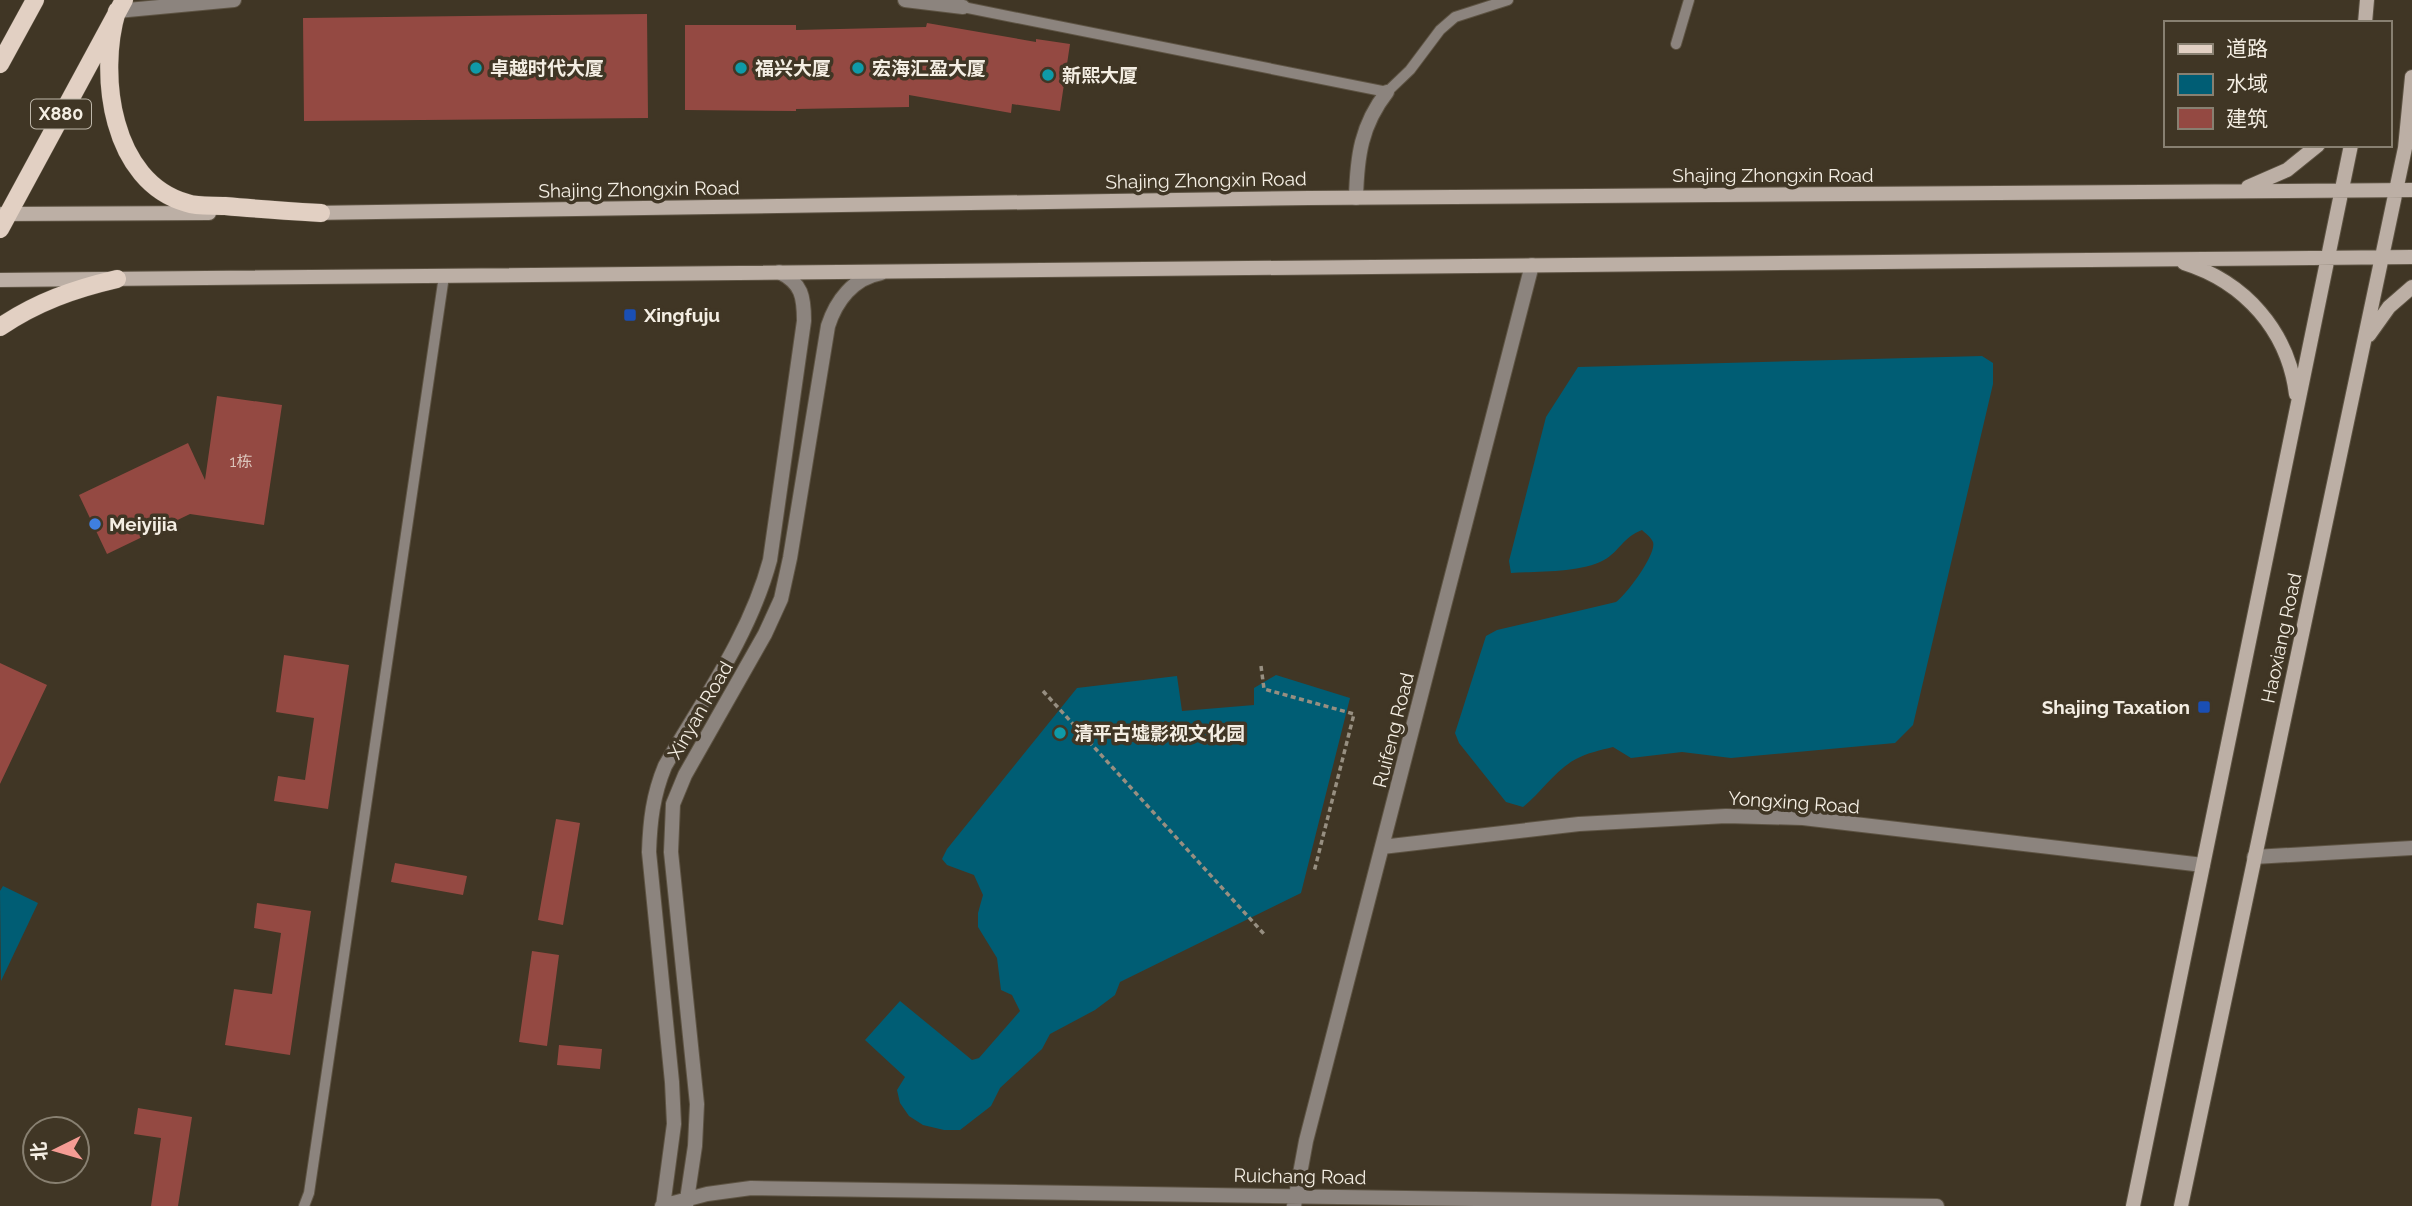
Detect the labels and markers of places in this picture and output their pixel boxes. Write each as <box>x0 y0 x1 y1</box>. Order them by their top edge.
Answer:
place label: 卓越时代大厦 <box>490 57 604 79</box>
place label: 福兴大厦 <box>755 57 831 79</box>
place label: 宏海汇盈大厦 <box>872 57 986 79</box>
marker: 卓越时代大厦 <box>468 60 484 76</box>
marker: 福兴大厦 <box>733 60 749 76</box>
marker: 宏海汇盈大厦 <box>850 60 866 76</box>
place label: 新熙大厦 <box>1062 64 1138 86</box>
marker: 新熙大厦 <box>1040 67 1056 83</box>
place label: Xingfuju <box>643 304 720 326</box>
marker: Xingfuju <box>622 307 638 323</box>
place label: Meiyijia <box>109 513 178 535</box>
marker: Meiyijia <box>87 516 103 532</box>
place label: Shajing Taxation <box>2042 696 2190 718</box>
marker: Shajing Taxation <box>2196 699 2212 715</box>
place label: 清平古墟影视文化园 <box>1074 722 1245 744</box>
marker: 清平古墟影视文化园 <box>1052 725 1068 741</box>

